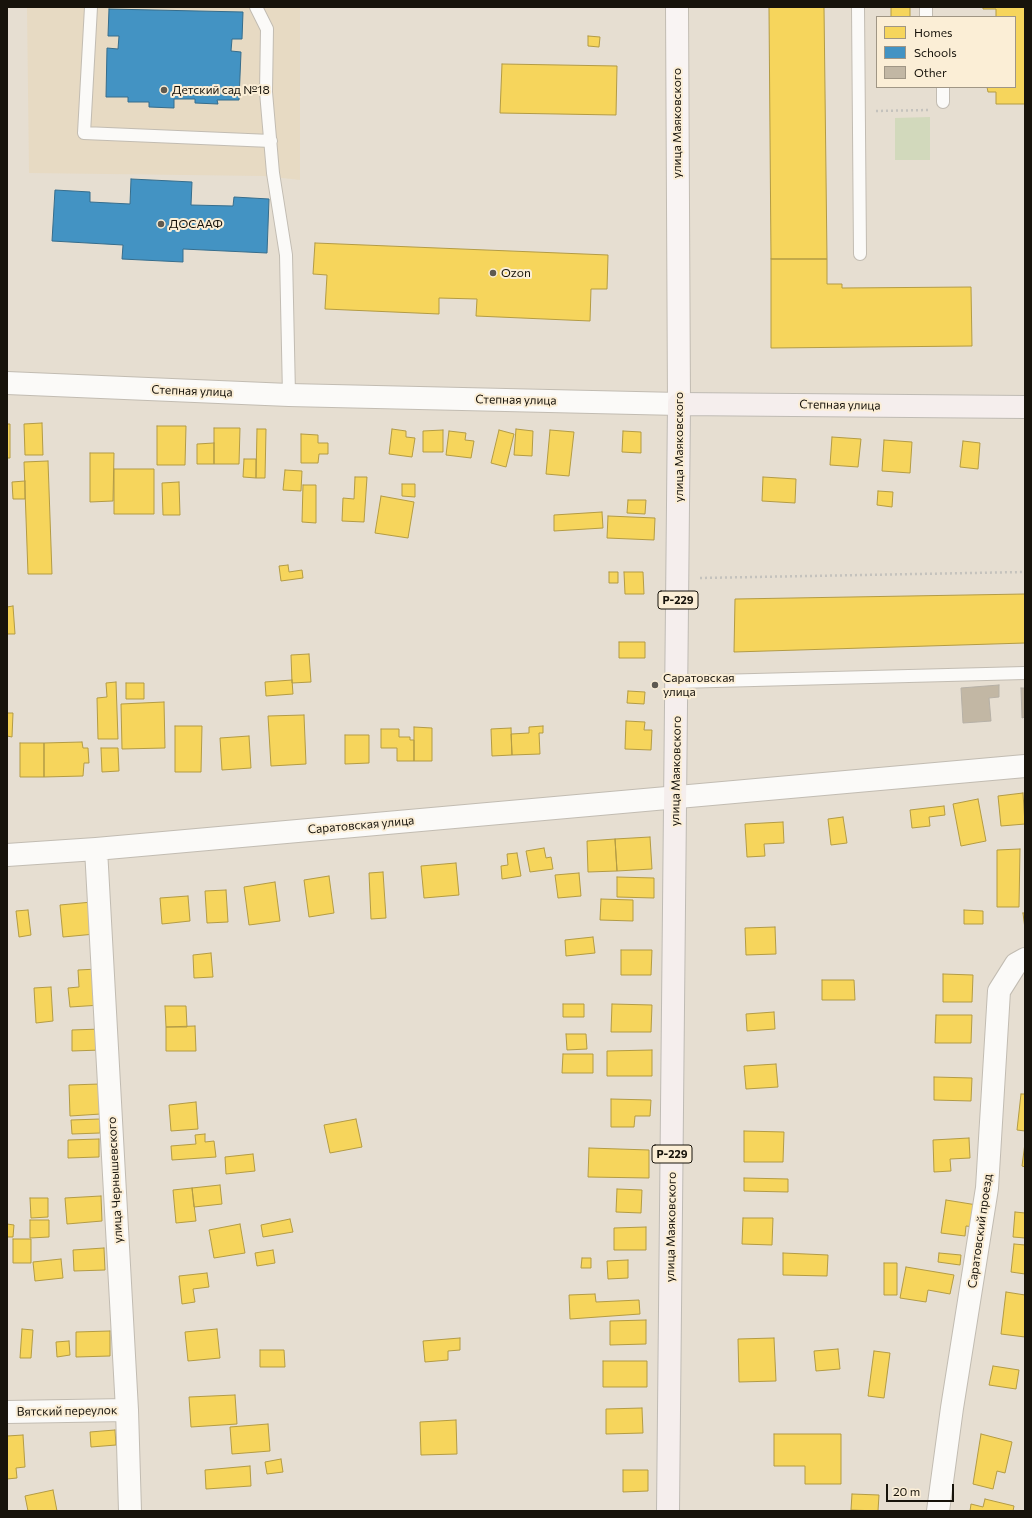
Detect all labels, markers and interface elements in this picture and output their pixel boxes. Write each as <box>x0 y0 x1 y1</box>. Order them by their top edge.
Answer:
legend <box>876 16 1016 88</box>
text: Homes <box>914 25 952 39</box>
text: Schools <box>914 45 957 59</box>
text: Other <box>914 65 947 79</box>
street label: улица Маяковского <box>670 68 684 178</box>
place label: Детский сад №18 <box>172 83 270 97</box>
marker: Детский сад №18 <box>159 85 169 95</box>
place label: ДОСААФ <box>169 217 223 231</box>
marker: ДОСААФ <box>156 219 166 229</box>
place label: Ozon <box>501 266 531 280</box>
marker: Ozon <box>488 268 498 278</box>
street label: Степная улица <box>151 382 233 400</box>
street label: Степная улица <box>475 392 557 408</box>
street label: улица Маяковского <box>672 392 686 502</box>
street label: Степная улица <box>799 397 881 413</box>
road number: Р-229 <box>658 591 698 609</box>
place label: Саратовская улица <box>663 671 735 699</box>
marker: Саратовская улица <box>650 680 660 690</box>
street label: улица Маяковского <box>668 716 684 826</box>
street label: Саратовская улица <box>307 813 415 837</box>
street label: улица Чернышевского <box>105 1117 125 1243</box>
road number: Р-229 <box>652 1145 692 1163</box>
street label: улица Маяковского <box>663 1172 679 1282</box>
street label: Саратовский проезд <box>965 1173 995 1289</box>
street label: Вятский переулок <box>17 1403 117 1419</box>
scale bar <box>888 1476 956 1502</box>
text: 20 m <box>893 1484 920 1498</box>

